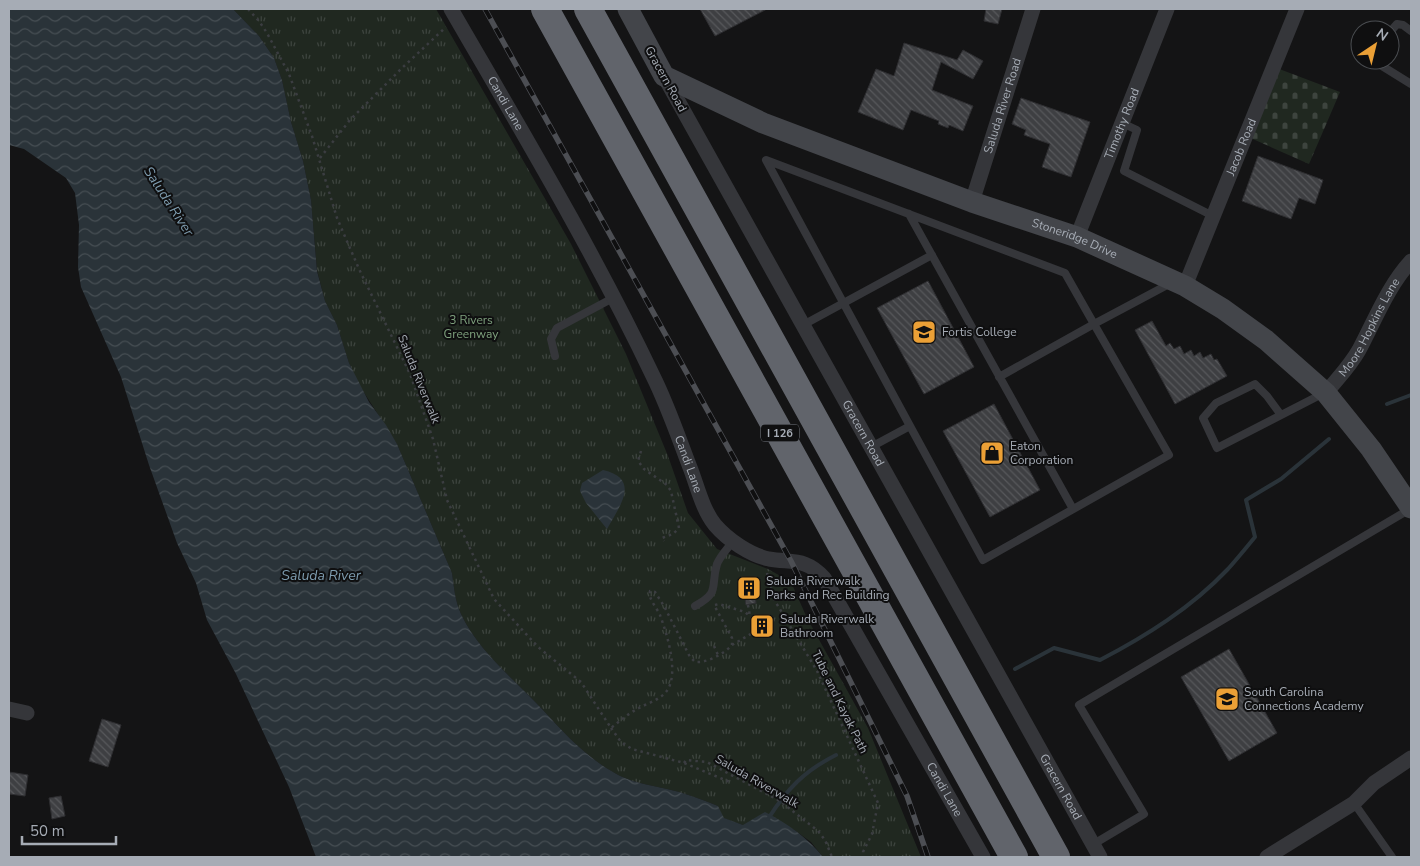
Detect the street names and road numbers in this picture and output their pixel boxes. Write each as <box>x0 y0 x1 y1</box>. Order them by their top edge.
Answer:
street label: Gracern Road <box>641 43 691 115</box>
street label: Saluda River Road <box>980 56 1025 155</box>
street label: Candi Lane <box>484 73 528 133</box>
street label: Timothy Road <box>1101 86 1143 161</box>
street label: Jacob Road <box>1222 116 1260 179</box>
street label: Stoneridge Drive <box>1030 215 1120 262</box>
street label: Moore Hopkins Lane <box>1335 275 1403 380</box>
street label: Saluda Riverwalk <box>394 332 444 427</box>
street label: Gracern Road <box>839 397 888 469</box>
road number: I 126 <box>761 424 799 442</box>
street label: Candi Lane <box>671 433 706 495</box>
street label: Tube and Kayak Path <box>808 648 872 756</box>
street label: Saluda Riverwalk <box>712 750 803 812</box>
street label: Gracern Road <box>1036 751 1086 823</box>
street label: Candi Lane <box>923 759 966 820</box>

